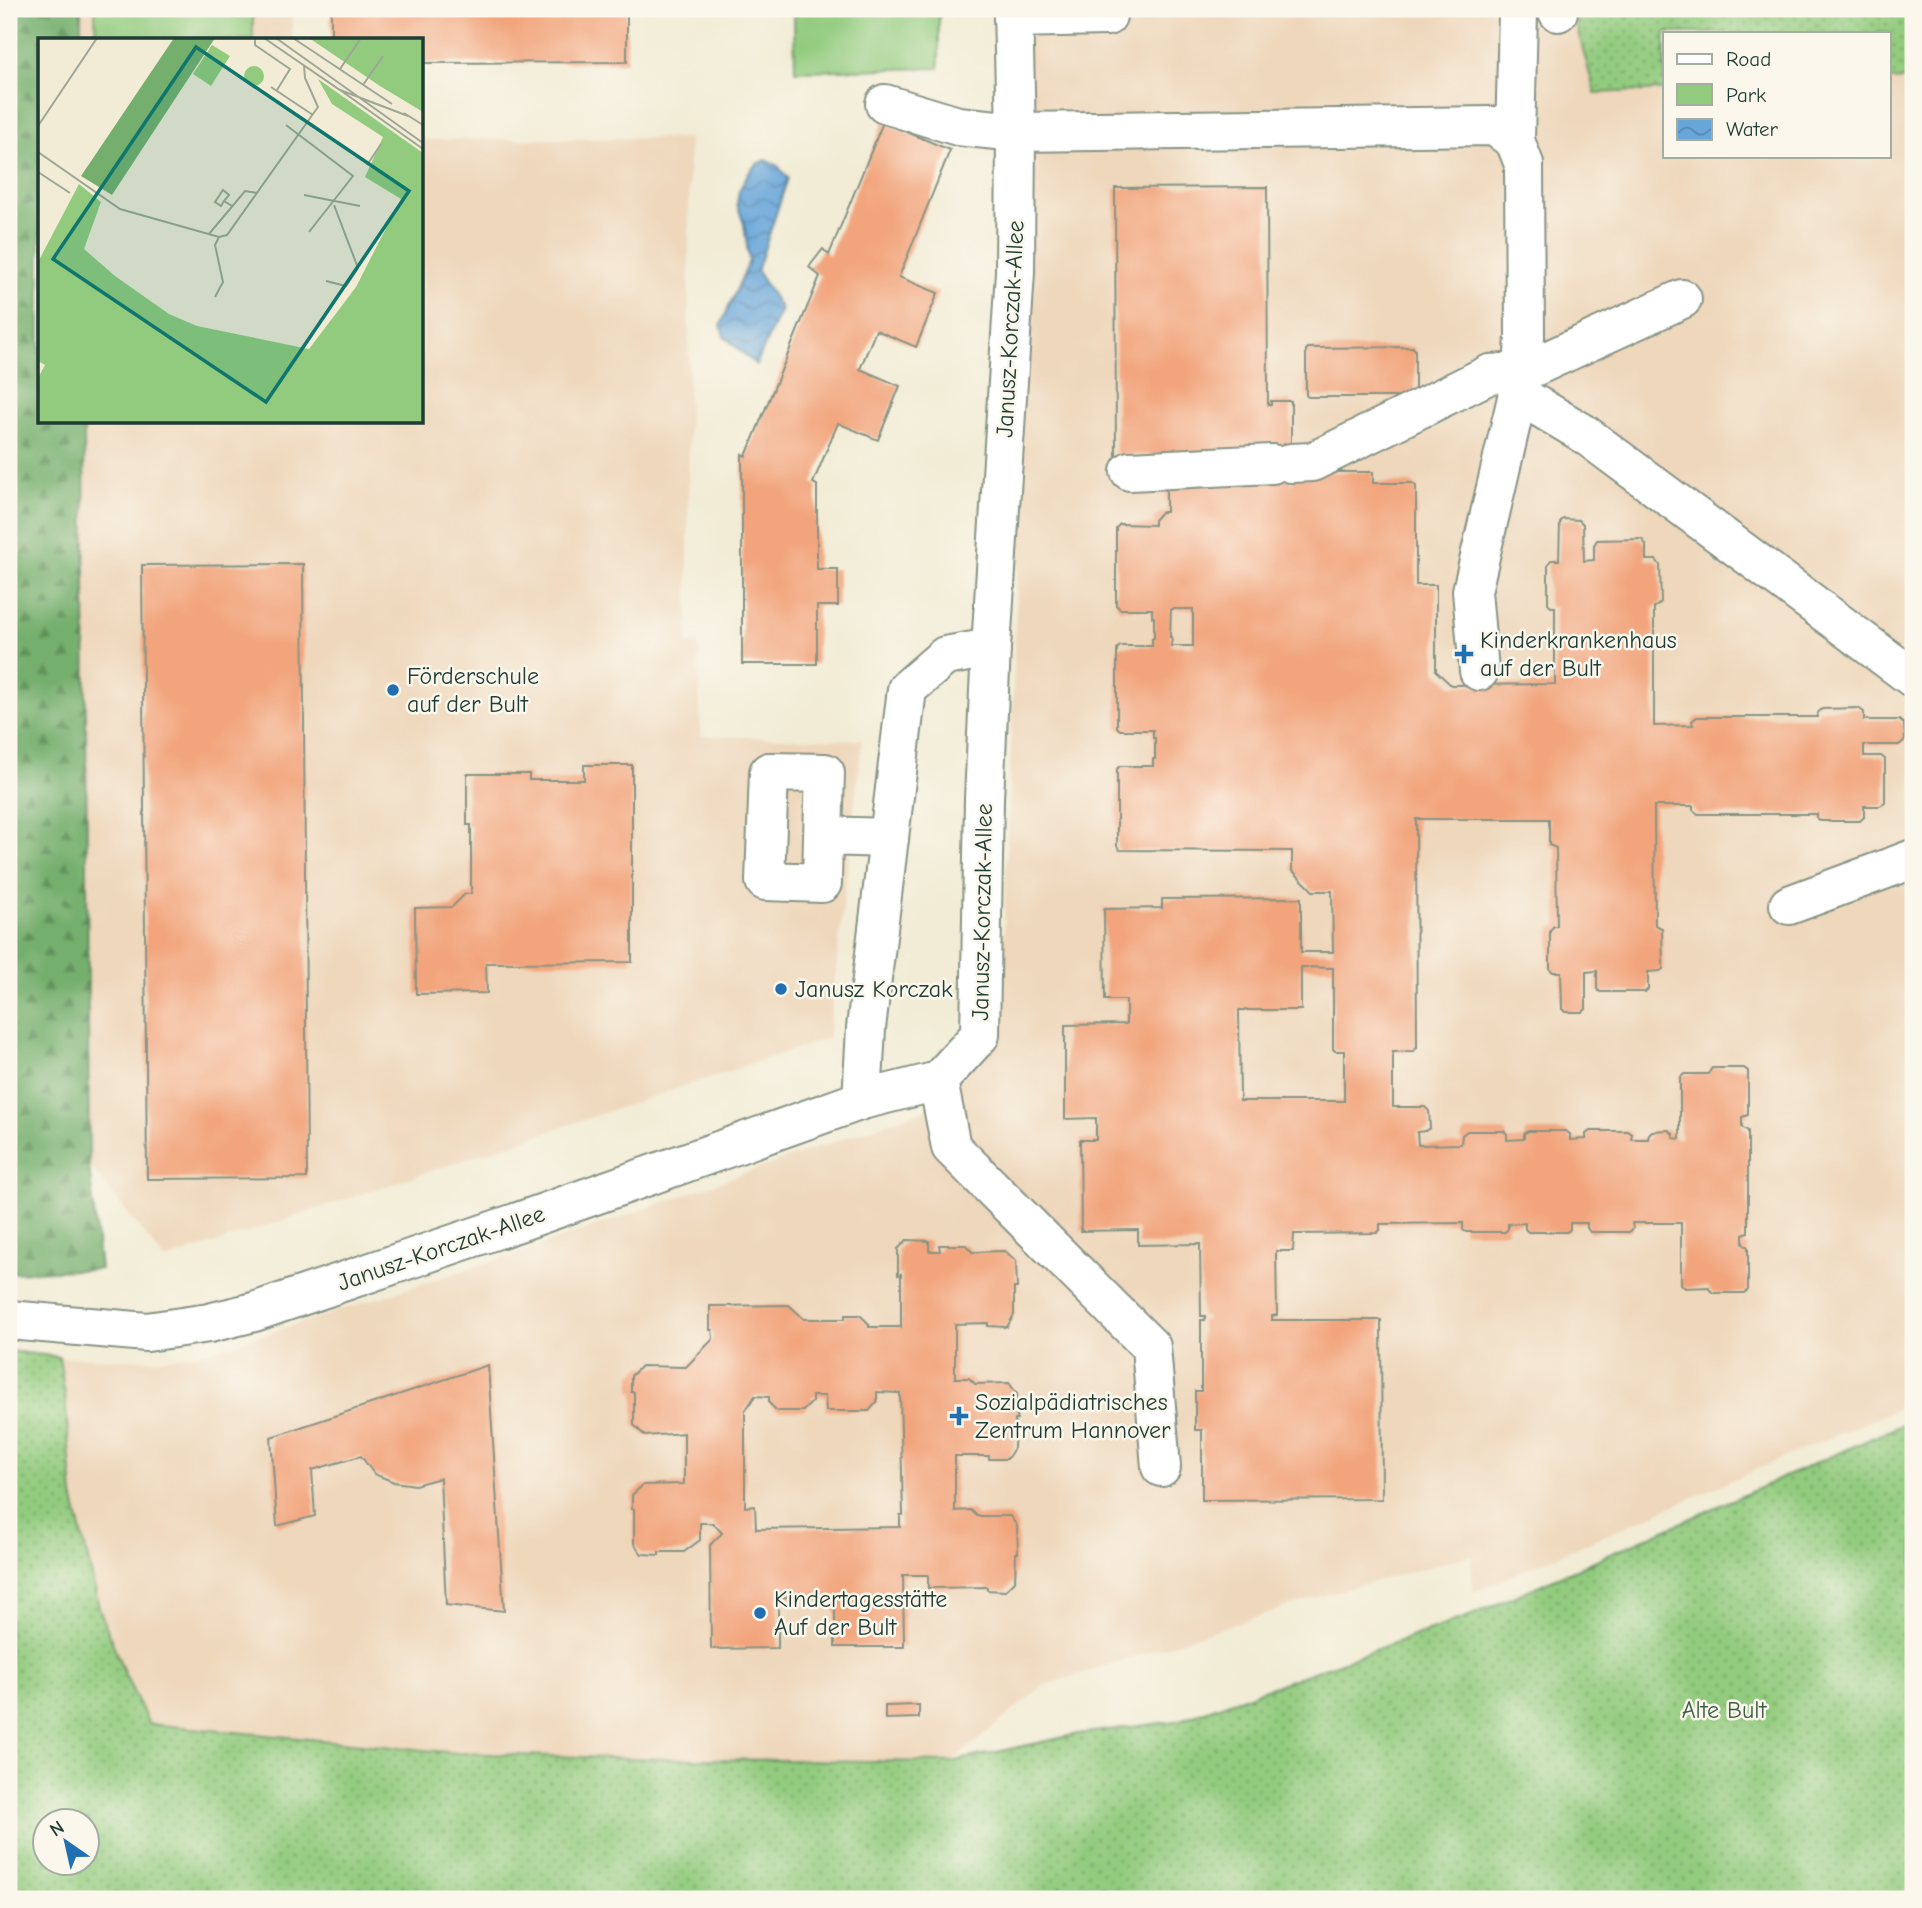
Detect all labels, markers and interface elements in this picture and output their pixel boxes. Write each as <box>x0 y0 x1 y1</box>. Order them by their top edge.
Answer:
legend <box>1663 32 1890 158</box>
inset map <box>38 38 424 424</box>
text: Road <box>1726 47 1771 71</box>
text: Park <box>1726 83 1766 107</box>
text: Water <box>1726 117 1779 141</box>
street label: Janusz-Korczak-Allee <box>990 220 1030 438</box>
place label: Kinderkrankenhaus auf der Bult <box>1480 626 1677 682</box>
marker: Kinderkrankenhaus auf der Bult <box>1454 644 1474 664</box>
place label: Förderschule auf der Bult <box>407 662 539 718</box>
marker: Förderschule auf der Bult <box>385 682 401 698</box>
street label: Janusz-Korczak-Allee <box>966 803 998 1021</box>
place label: Janusz Korczak <box>795 975 953 1003</box>
marker: Janusz Korczak <box>773 981 789 997</box>
street label: Janusz-Korczak-Allee <box>334 1199 548 1297</box>
place label: Sozialpädiatrisches Zentrum Hannover <box>975 1388 1171 1444</box>
marker: Sozialpädiatrisches Zentrum Hannover <box>949 1406 969 1426</box>
place label: Kindertagesstätte Auf der Bult <box>774 1585 947 1641</box>
marker: Kindertagesstätte Auf der Bult <box>752 1605 768 1621</box>
park label: Alte Bult <box>1682 1696 1767 1724</box>
north arrow <box>32 1806 102 1876</box>
text: N <box>46 1816 68 1841</box>

